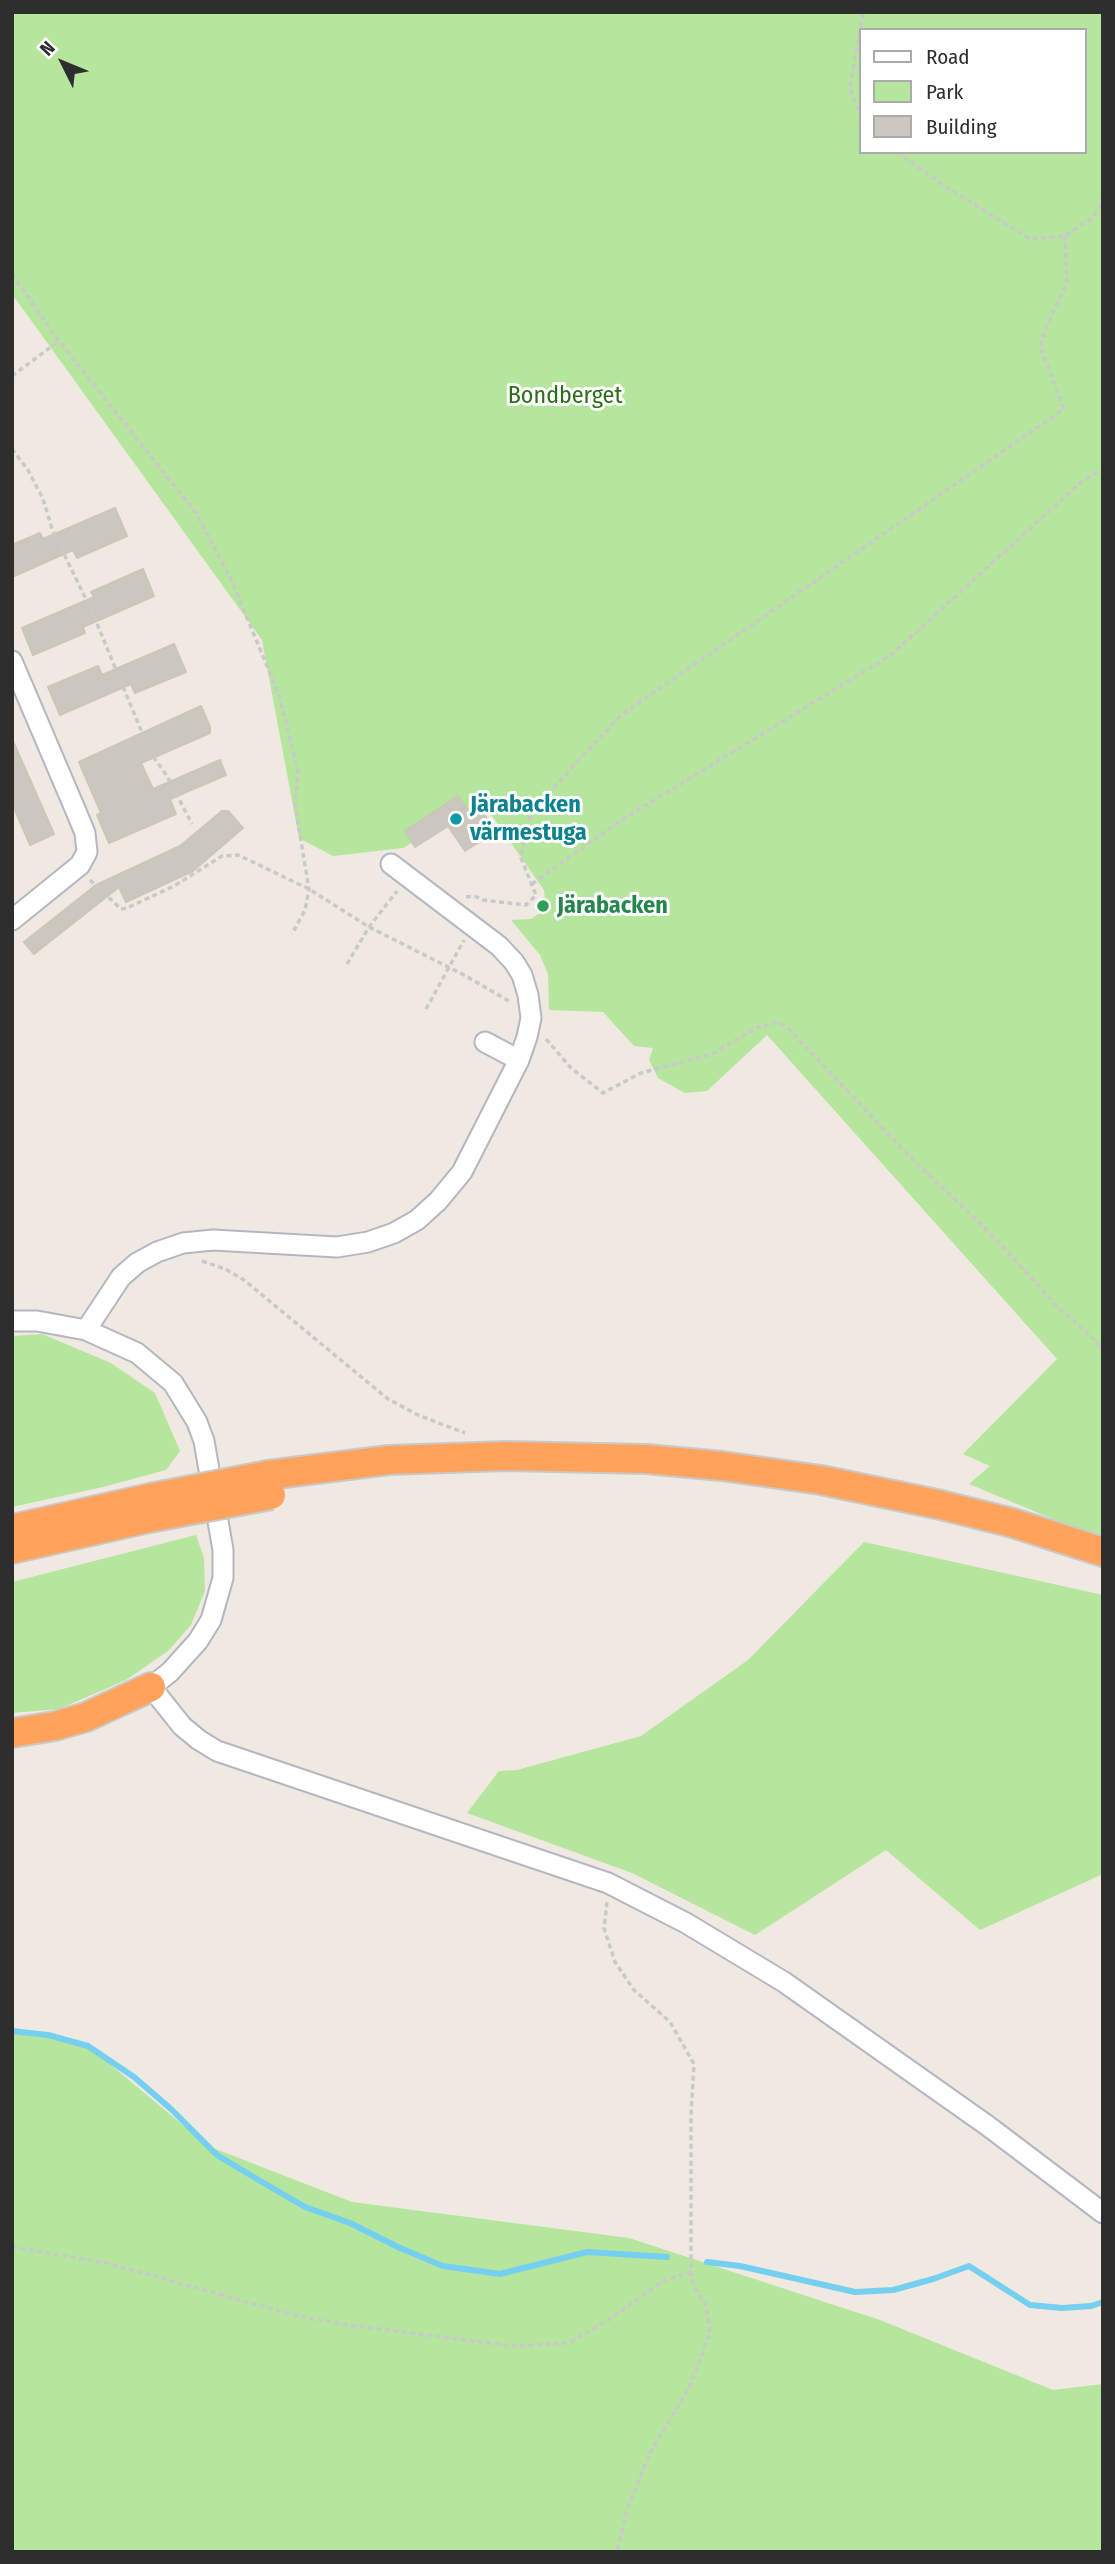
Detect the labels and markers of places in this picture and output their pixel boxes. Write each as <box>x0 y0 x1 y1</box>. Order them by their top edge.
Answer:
place label: Järabacken värmestuga <box>470 791 587 847</box>
marker: Järabacken värmestuga <box>448 811 464 827</box>
place label: Järabacken <box>557 892 668 920</box>
marker: Järabacken <box>535 898 551 914</box>

